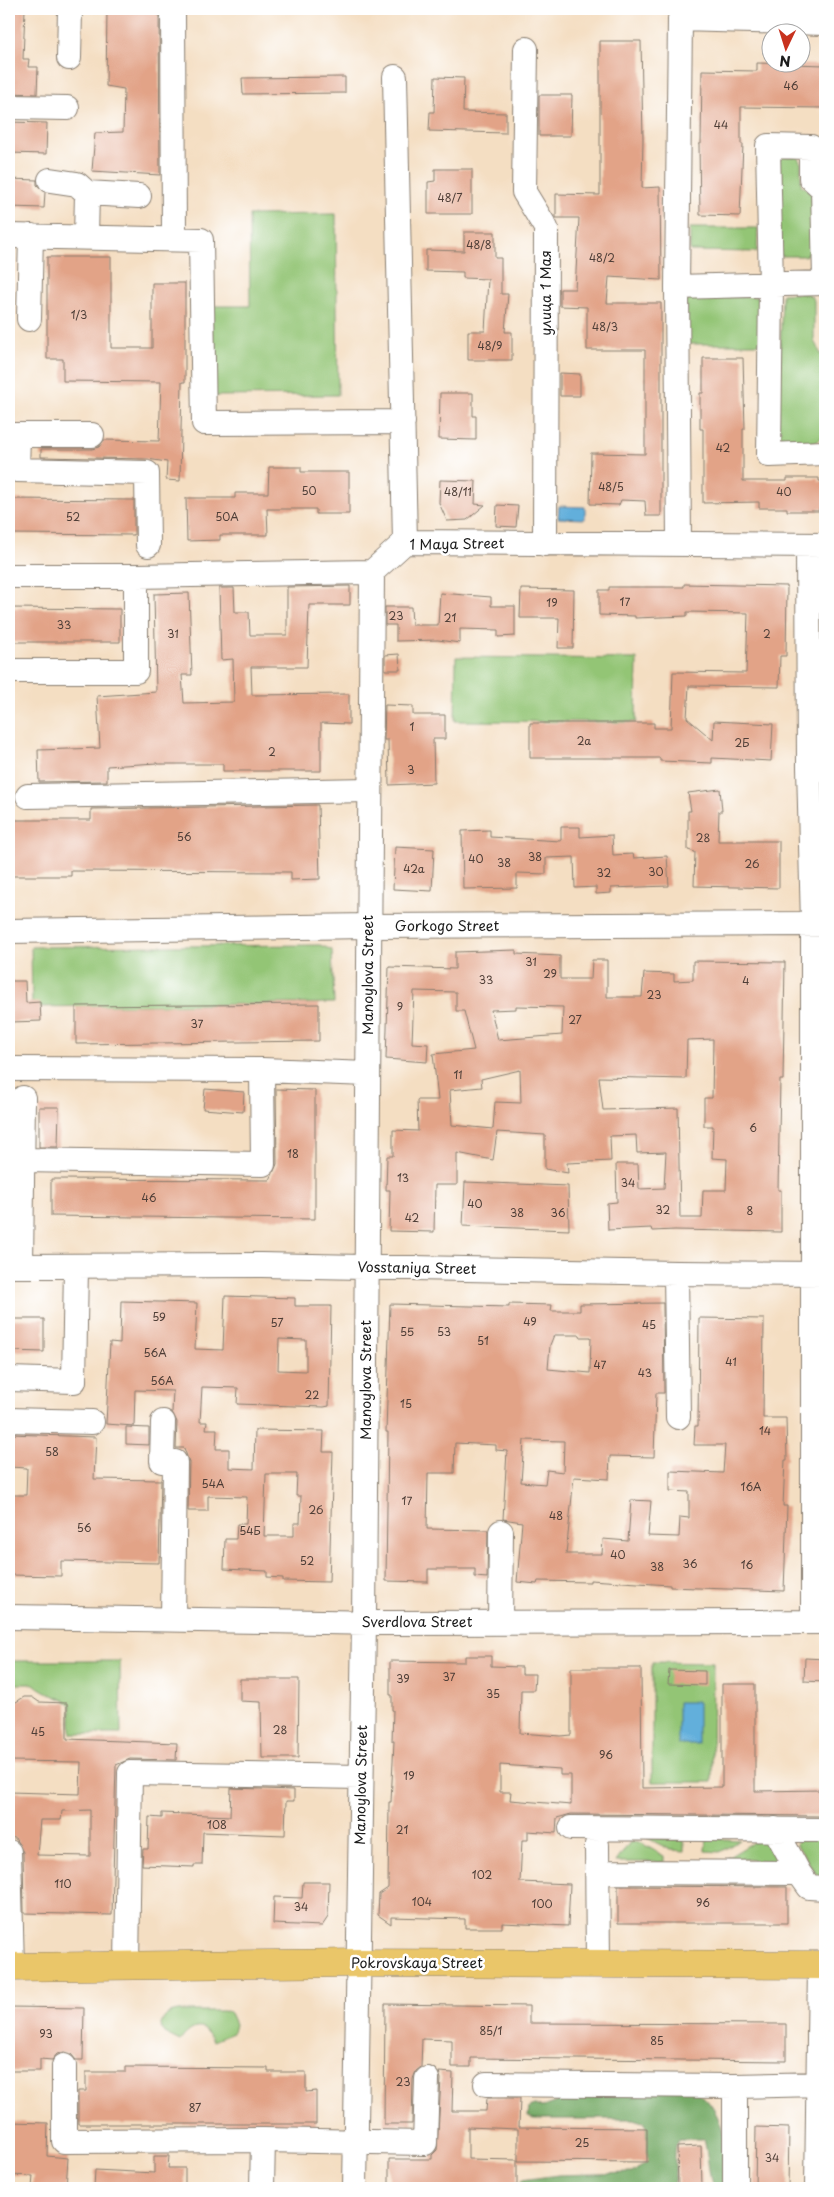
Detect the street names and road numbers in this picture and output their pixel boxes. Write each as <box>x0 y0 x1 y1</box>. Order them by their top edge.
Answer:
street label: улица 1 Мая <box>535 250 556 336</box>
street label: 1 Maya Street <box>410 532 505 555</box>
street label: Manoylova Street <box>357 915 378 1035</box>
street label: Gorkogo Street <box>395 915 500 936</box>
street label: Vosstaniya Street <box>357 1256 477 1279</box>
street label: Manoylova Street <box>355 1320 376 1440</box>
street label: Sverdlova Street <box>362 1611 473 1632</box>
street label: Manoylova Street <box>349 1725 372 1845</box>
street label: Pokrovskaya Street <box>351 1952 483 1973</box>

